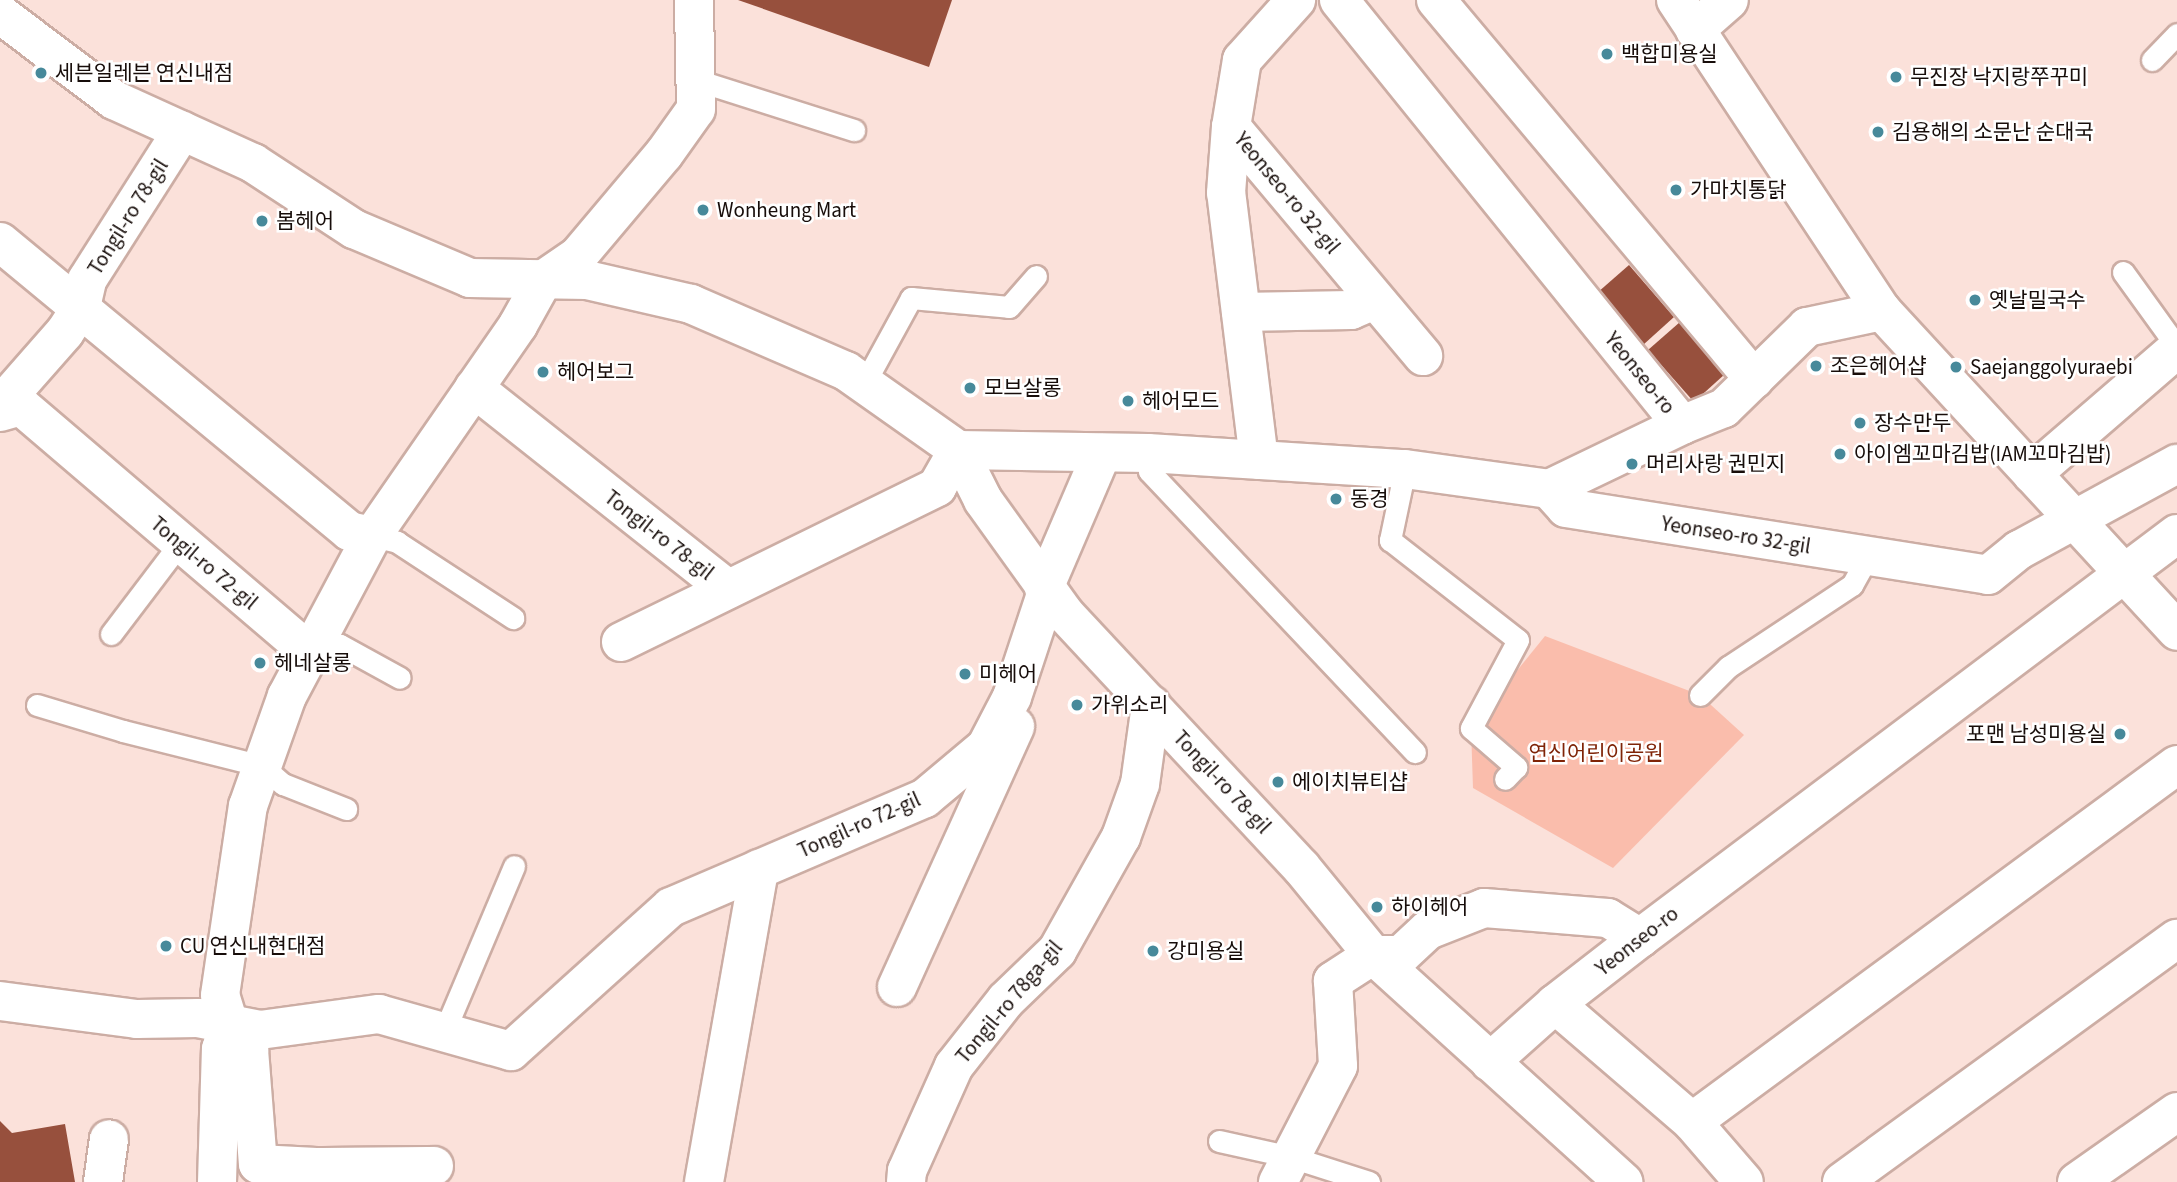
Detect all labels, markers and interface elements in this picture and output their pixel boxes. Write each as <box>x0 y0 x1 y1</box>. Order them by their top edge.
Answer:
place label: 백합미용실 <box>1621 41 1718 67</box>
marker: 백합미용실 <box>1599 46 1615 62</box>
place label: 세븐일레븐 연신내점 <box>55 60 233 86</box>
place label: 무진장 낙지랑쭈꾸미 <box>1910 64 2088 90</box>
marker: 세븐일레븐 연신내점 <box>33 65 49 81</box>
marker: 무진장 낙지랑쭈꾸미 <box>1888 69 1904 85</box>
place label: 김용해의 소문난 순대국 <box>1892 119 2094 145</box>
marker: 김용해의 소문난 순대국 <box>1870 124 1886 140</box>
street label: Yeonseo-ro 32-gil <box>1229 127 1345 259</box>
street label: Tongil-ro 78-gil <box>82 155 174 279</box>
place label: 가마치통닭 <box>1690 177 1787 203</box>
marker: 가마치통닭 <box>1668 182 1684 198</box>
place label: Wonheung Mart <box>717 197 856 223</box>
marker: Wonheung Mart <box>695 202 711 218</box>
place label: 봄헤어 <box>276 208 334 234</box>
marker: 봄헤어 <box>254 213 270 229</box>
place label: 옛날밀국수 <box>1989 287 2086 313</box>
marker: 옛날밀국수 <box>1967 292 1983 308</box>
street label: Yeonseo-ro <box>1599 327 1681 419</box>
place label: 조은헤어샵 <box>1830 353 1927 379</box>
place label: Saejanggolyuraebi <box>1970 354 2133 380</box>
marker: 조은헤어샵 <box>1808 358 1824 374</box>
place label: 헤어보그 <box>557 359 634 385</box>
marker: Saejanggolyuraebi <box>1948 359 1964 375</box>
marker: 헤어보그 <box>535 364 551 380</box>
place label: 모브살롱 <box>984 375 1061 401</box>
marker: 모브살롱 <box>962 380 978 396</box>
place label: 헤어모드 <box>1142 388 1219 414</box>
marker: 헤어모드 <box>1120 393 1136 409</box>
place label: 장수만두 <box>1874 410 1951 436</box>
marker: 장수만두 <box>1852 415 1868 431</box>
place label: 아이엠꼬마김밥(IAM꼬마김밥) <box>1854 441 2111 467</box>
marker: 아이엠꼬마김밥(IAM꼬마김밥) <box>1832 446 1848 462</box>
place label: 머리사랑 권민지 <box>1646 451 1785 477</box>
marker: 머리사랑 권민지 <box>1624 456 1640 472</box>
street label: Tongil-ro 78-gil <box>599 485 719 585</box>
place label: 동경 <box>1350 486 1389 512</box>
marker: 동경 <box>1328 491 1344 507</box>
street label: Tongil-ro 72-gil <box>146 511 262 615</box>
street label: Yeonseo-ro 32-gil <box>1660 511 1812 559</box>
place label: 헤네살롱 <box>274 650 351 676</box>
marker: 헤네살롱 <box>252 655 268 671</box>
place label: 미헤어 <box>979 661 1037 687</box>
marker: 미헤어 <box>957 666 973 682</box>
place label: 가위소리 <box>1091 692 1168 718</box>
marker: 가위소리 <box>1069 697 1085 713</box>
place label: 포맨 남성미용실 <box>1967 721 2106 747</box>
street label: Tongil-ro 78-gil <box>1168 725 1276 839</box>
marker: 포맨 남성미용실 <box>2112 726 2128 742</box>
park label: 연신어린이공원 <box>1528 740 1664 766</box>
place label: 에이치뷰티샵 <box>1292 769 1408 795</box>
marker: 에이치뷰티샵 <box>1270 774 1286 790</box>
street label: Tongil-ro 72-gil <box>794 787 924 863</box>
place label: 하이헤어 <box>1391 894 1468 920</box>
marker: 하이헤어 <box>1369 899 1385 915</box>
street label: Yeonseo-ro <box>1591 901 1683 981</box>
place label: CU 연신내현대점 <box>180 933 325 959</box>
street label: Tongil-ro 78ga-gil <box>950 936 1068 1068</box>
marker: CU 연신내현대점 <box>158 938 174 954</box>
place label: 강미용실 <box>1167 938 1244 964</box>
marker: 강미용실 <box>1145 943 1161 959</box>

